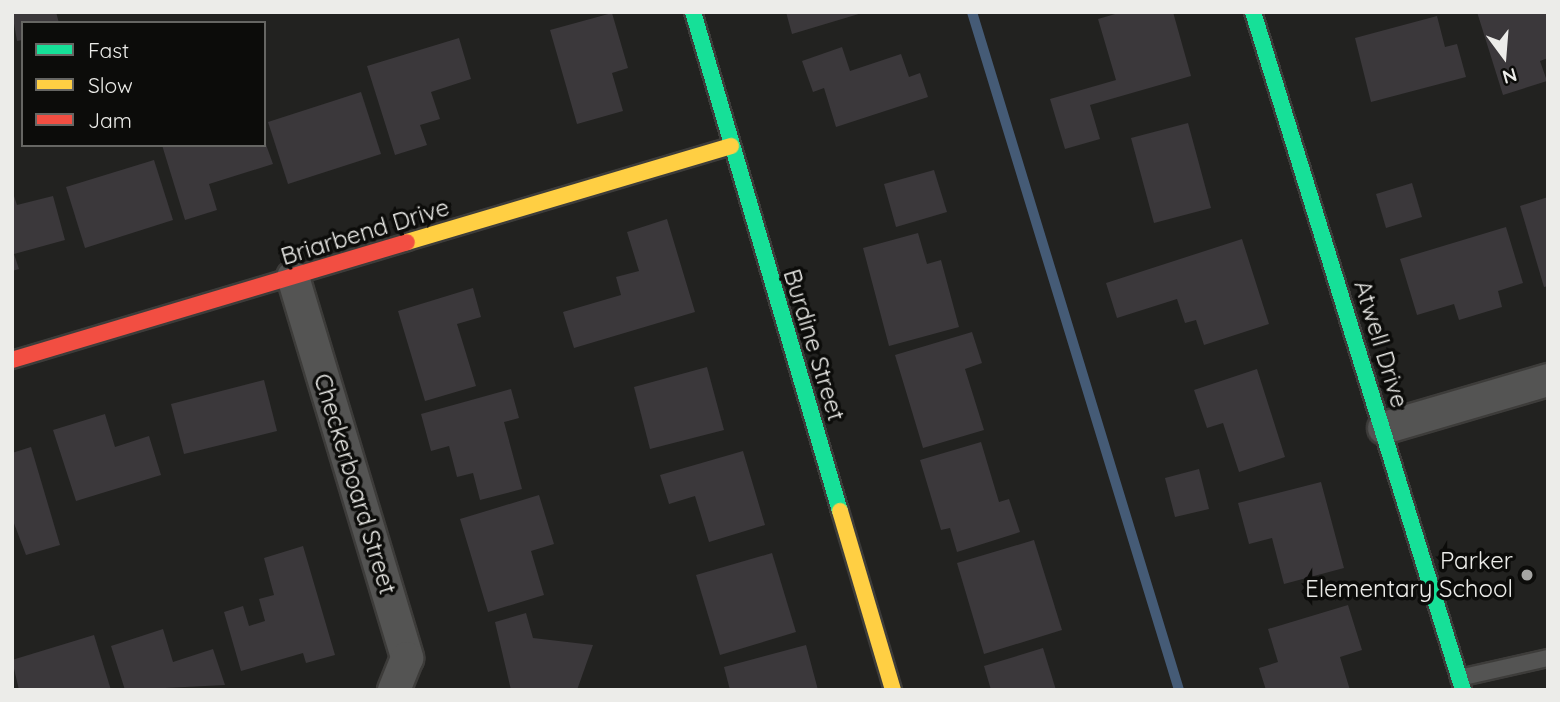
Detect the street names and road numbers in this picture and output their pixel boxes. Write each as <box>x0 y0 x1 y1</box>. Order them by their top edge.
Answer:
street label: Briarbend Drive <box>277 193 453 271</box>
street label: Burdine Street <box>777 266 851 424</box>
street label: Atwell Drive <box>1348 277 1414 411</box>
street label: Checkerboard Street <box>308 370 402 598</box>

